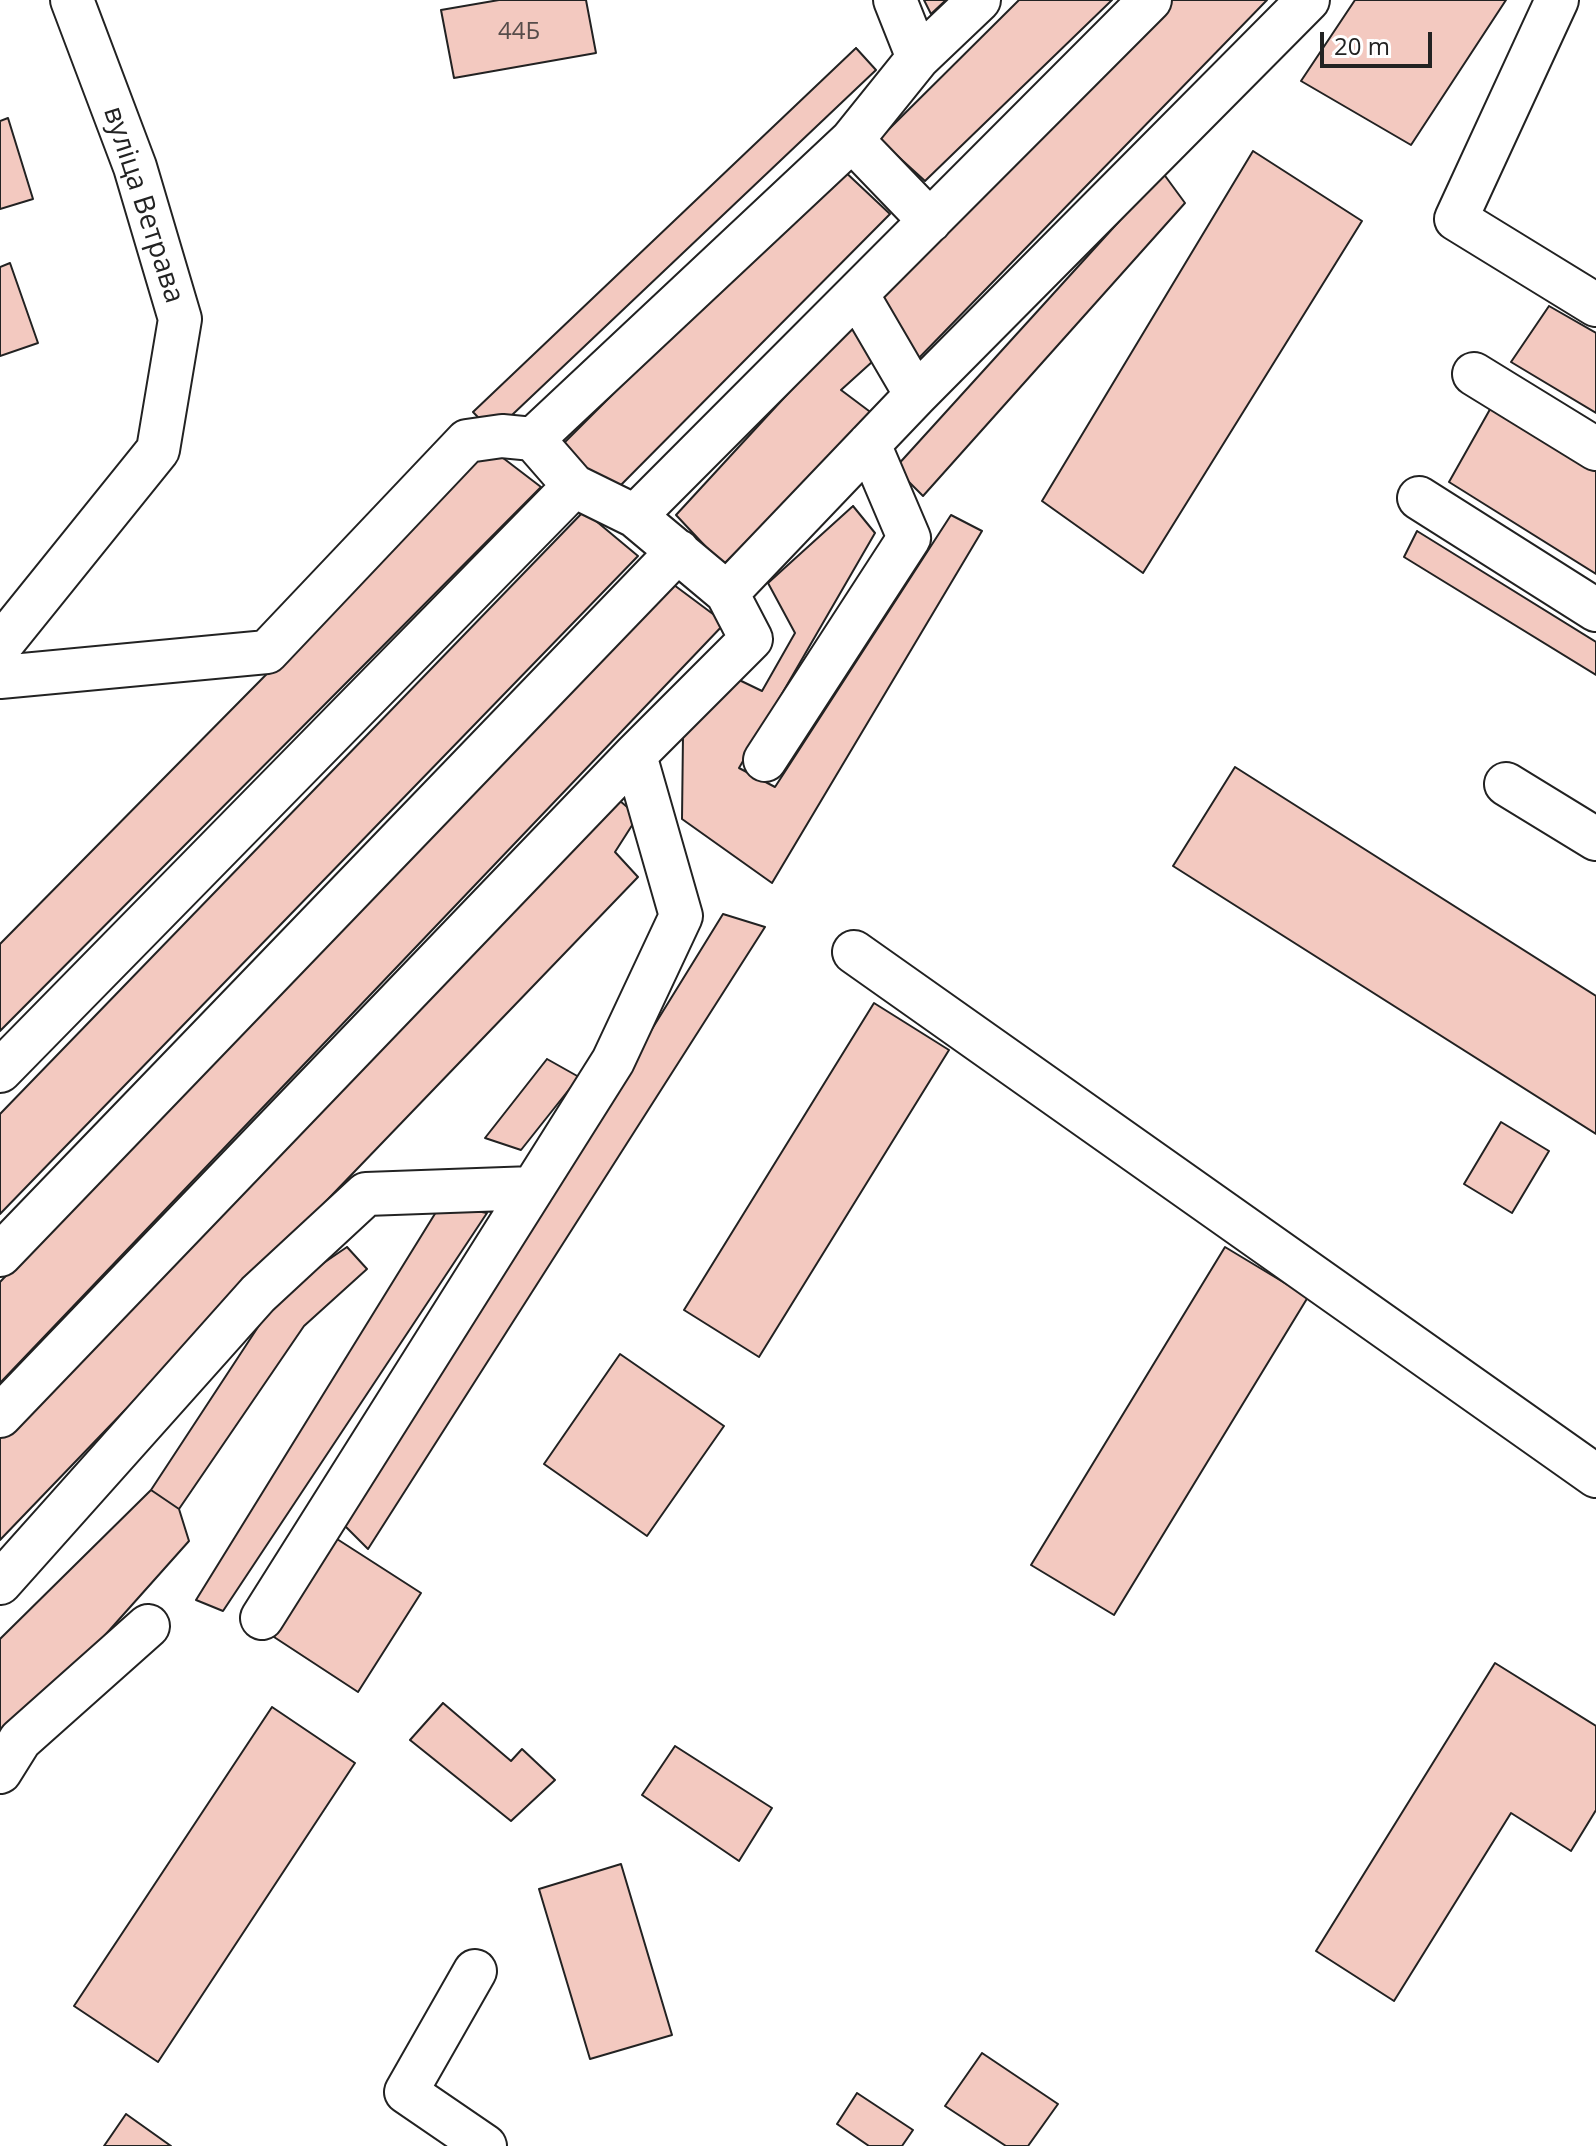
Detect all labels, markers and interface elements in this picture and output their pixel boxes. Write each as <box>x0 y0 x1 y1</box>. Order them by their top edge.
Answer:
scale bar <box>1324 16 1436 66</box>
house number: 44Б <box>498 18 540 46</box>
text: 20 m <box>1334 29 1390 62</box>
street label: вуліца Ветрава <box>95 102 191 308</box>

